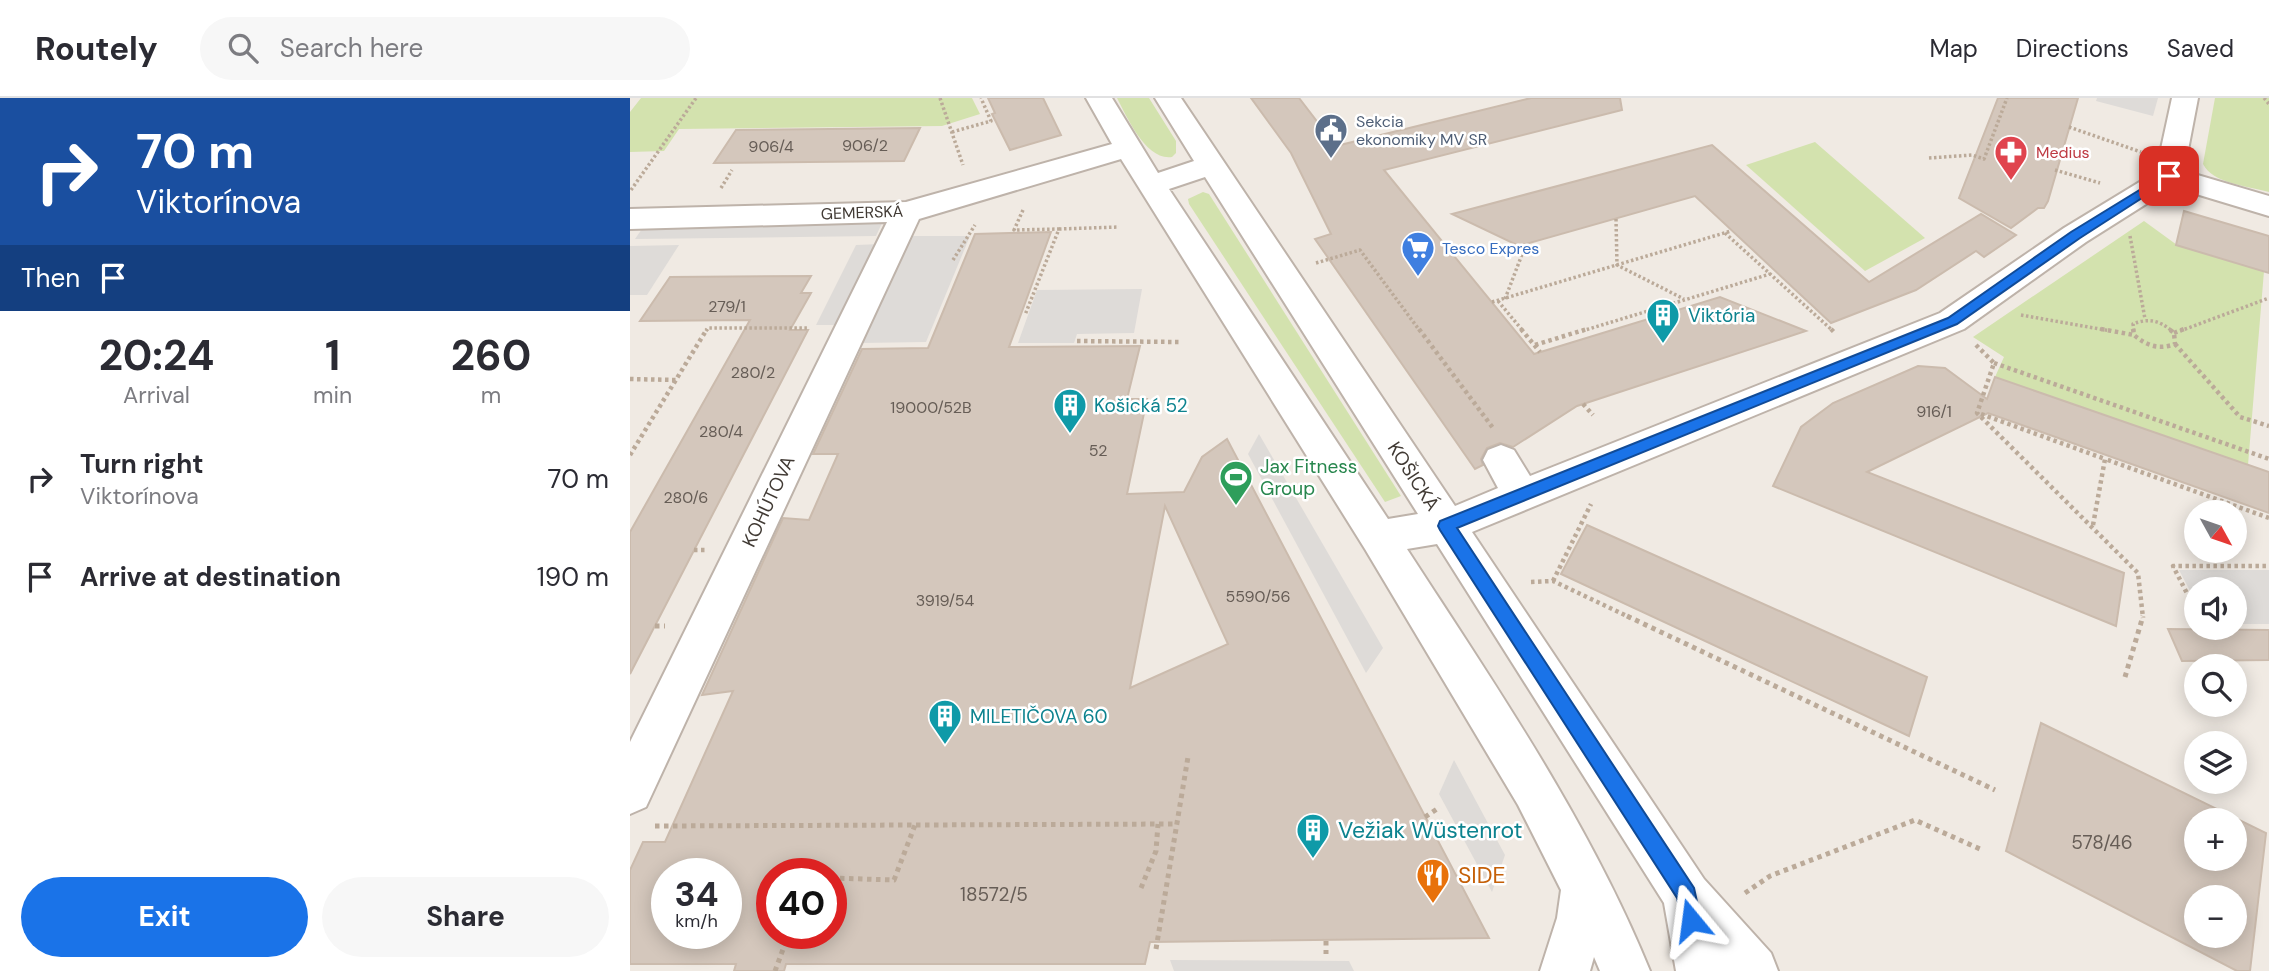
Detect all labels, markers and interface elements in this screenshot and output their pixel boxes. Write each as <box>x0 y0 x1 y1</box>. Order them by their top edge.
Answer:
search box <box>200 17 690 80</box>
text: Routely <box>35 27 158 70</box>
icon: search <box>224 29 262 67</box>
text: Search here <box>280 31 423 65</box>
text: Map <box>1930 33 1978 64</box>
text: Directions <box>2016 33 2129 64</box>
text: Saved <box>2167 33 2234 64</box>
public building icon: Sekcia ekonomiky MV SR <box>1312 111 1350 160</box>
place label: Sekcia ekonomiky MV SR <box>1356 111 1487 150</box>
text: 70 m <box>136 119 254 183</box>
icon: right <box>21 126 112 217</box>
pharmacy icon: Medius <box>1992 133 2030 182</box>
house number: 906/2 <box>842 135 888 156</box>
house number: 906/4 <box>748 136 794 157</box>
place label: Medius <box>2036 142 2090 163</box>
pin <box>2139 146 2199 206</box>
icon: arrive <box>2150 157 2188 195</box>
text: Viktorínova <box>136 181 301 223</box>
street label: GEMERSKÁ <box>820 201 904 224</box>
supermarket icon: Tesco Expres <box>1399 229 1437 278</box>
place label: Tesco Expres <box>1442 238 1539 259</box>
icon: arrive <box>94 259 132 297</box>
text: Then <box>21 261 80 295</box>
house number: 279/1 <box>708 296 746 317</box>
building icon: Viktória <box>1644 296 1682 345</box>
place label: Viktória <box>1688 303 1755 328</box>
text: 20:24 <box>99 328 214 383</box>
text: 1 <box>325 328 340 383</box>
text: 260 <box>451 328 531 383</box>
house number: 280/2 <box>731 362 775 383</box>
text: Arrival <box>123 380 190 410</box>
text: min <box>313 380 352 410</box>
text: m <box>481 380 501 410</box>
building icon: Košická 52 <box>1051 386 1089 435</box>
place label: Košická 52 <box>1094 393 1188 418</box>
house number: 19000/52B <box>890 397 972 418</box>
house number: 916/1 <box>1916 401 1952 422</box>
house number: 280/4 <box>699 421 743 442</box>
street label: KOŠICKÁ <box>1382 437 1445 516</box>
house number: 52 <box>1089 440 1107 461</box>
text: Turn right <box>80 447 204 481</box>
street label: KOHÚTOVA <box>736 451 801 551</box>
place label: Jax Fitness Group <box>1260 454 1357 501</box>
sports icon: Jax Fitness Group <box>1217 458 1255 507</box>
icon: right <box>21 460 59 498</box>
text: 70 m <box>548 462 609 496</box>
text: Viktorínova <box>80 481 199 511</box>
house number: 280/6 <box>664 487 708 508</box>
north arrow <box>2184 500 2247 564</box>
map controls <box>2184 500 2247 948</box>
icon: arrive <box>21 558 59 596</box>
text: Arrive at destination <box>80 560 341 594</box>
text: 190 m <box>537 560 609 594</box>
button: sound <box>2184 577 2247 640</box>
house number: 5590/56 <box>1225 586 1291 607</box>
house number: 3919/54 <box>916 590 974 611</box>
button: search <box>2184 654 2247 717</box>
building icon: MILETIČOVA 60 <box>926 697 964 746</box>
place label: MILETIČOVA 60 <box>970 704 1108 729</box>
button: layers <box>2184 731 2247 794</box>
button: + <box>2184 808 2247 871</box>
building icon: Vežiak Wüstenrot <box>1294 811 1332 860</box>
place label: Vežiak Wüstenrot <box>1338 815 1523 845</box>
house number: 578/46 <box>2071 830 2133 855</box>
restaurant icon: SIDE <box>1414 856 1452 905</box>
speed limit sign: 40 <box>756 858 847 949</box>
place label: SIDE <box>1458 860 1506 890</box>
text: 34 <box>675 871 718 917</box>
button: Exit <box>21 877 308 957</box>
button: Share <box>322 877 609 957</box>
house number: 18572/5 <box>960 882 1028 907</box>
position arrow <box>1654 883 1728 957</box>
button: − <box>2184 885 2247 948</box>
text: km/h <box>675 909 718 933</box>

